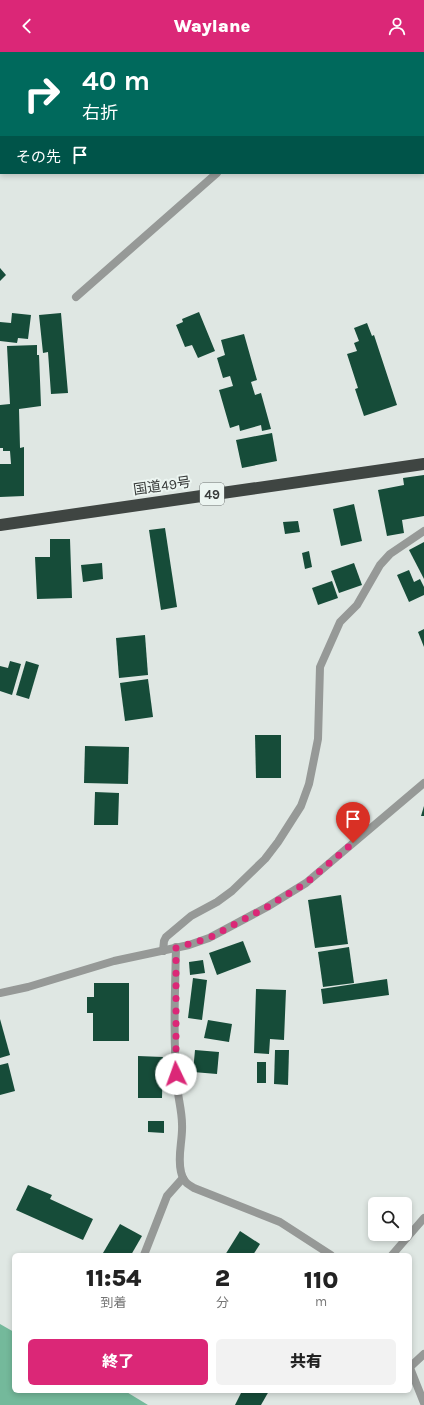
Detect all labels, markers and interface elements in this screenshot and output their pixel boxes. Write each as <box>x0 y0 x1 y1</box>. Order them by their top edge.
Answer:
icon: back <box>16 15 38 37</box>
text: Waylane <box>174 15 250 37</box>
icon: person <box>386 15 408 37</box>
text: 40 m <box>82 64 150 97</box>
icon: right <box>16 68 68 120</box>
text: 右折 <box>82 102 118 124</box>
icon: arrive <box>69 144 91 166</box>
text: その先 <box>16 148 61 166</box>
street label: 国道49号 <box>132 474 192 498</box>
road number: 49 <box>200 483 224 505</box>
pin <box>336 802 370 843</box>
icon: arrive <box>342 808 364 830</box>
position arrow <box>155 1053 197 1095</box>
map controls <box>368 1197 412 1241</box>
button: search <box>368 1197 412 1241</box>
text: 11:54 <box>86 1264 141 1292</box>
text: 2 <box>215 1264 230 1292</box>
text: 110 <box>304 1266 338 1294</box>
text: m <box>315 1294 327 1309</box>
text: 到着 <box>100 1295 126 1310</box>
text: 分 <box>216 1295 229 1310</box>
button: 終了 <box>28 1339 208 1385</box>
button: 共有 <box>216 1339 396 1385</box>

